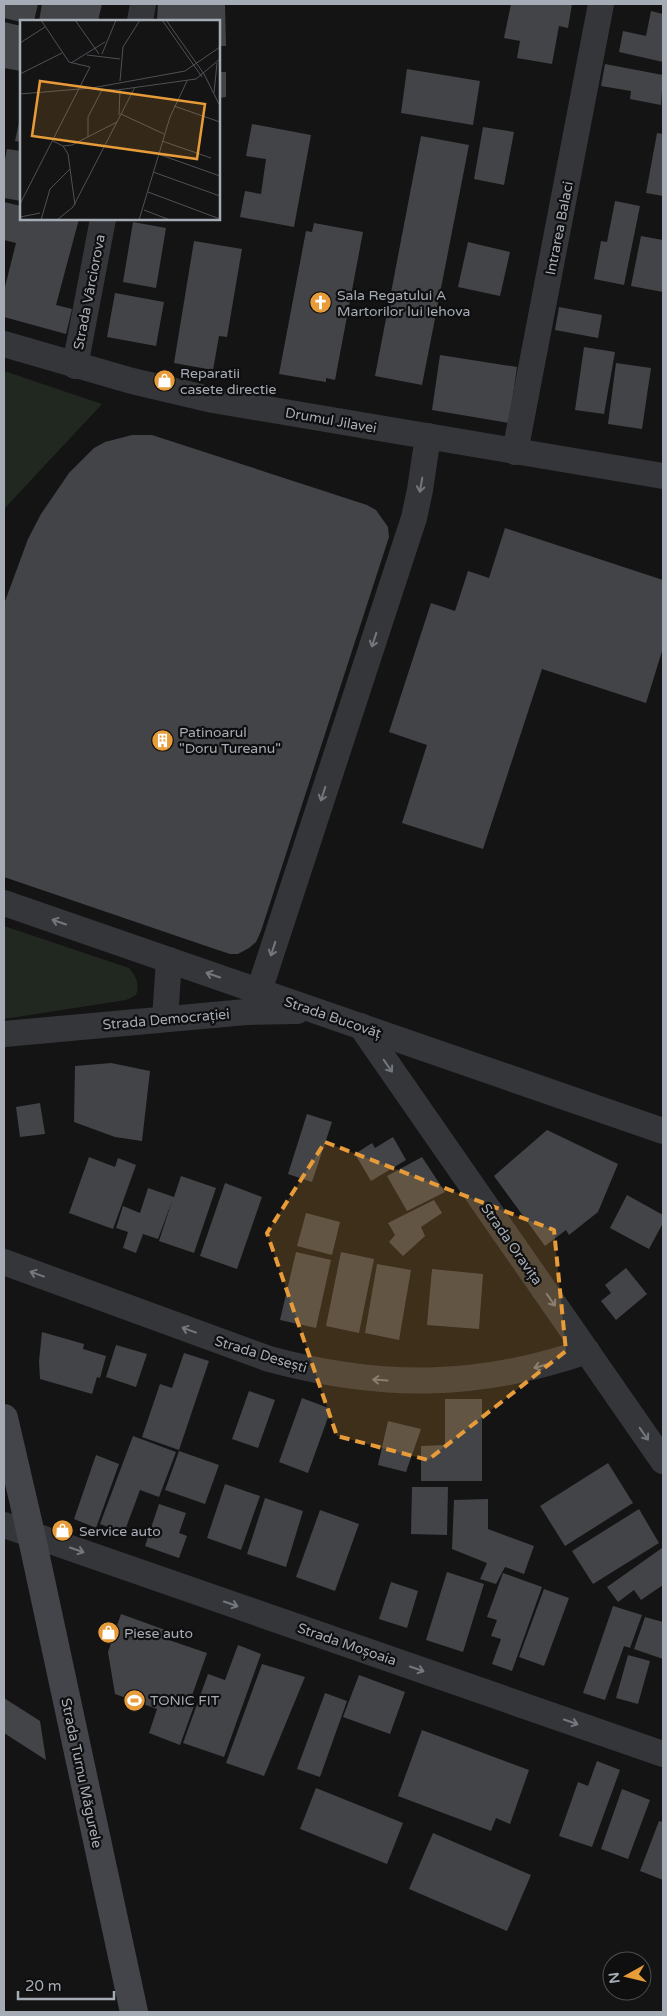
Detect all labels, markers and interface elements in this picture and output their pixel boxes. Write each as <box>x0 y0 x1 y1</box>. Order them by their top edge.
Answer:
inset map <box>20 20 220 220</box>
street label: Intrarea Balaci <box>542 180 577 276</box>
street label: Strada Vârciorova <box>70 233 109 351</box>
place label: Sala Regatului A Martorilor lui Iehova <box>337 287 470 320</box>
church icon: Sala Regatului A Martorilor lui Iehova <box>309 291 333 315</box>
place label: Reparatii casete directie <box>180 365 276 398</box>
shop icon: Reparatii casete directie <box>152 369 176 393</box>
street label: Drumul Jilavei <box>284 404 378 437</box>
one-way arrow <box>416 476 426 492</box>
one-way arrow <box>368 632 378 648</box>
place label: Patinoarul "Doru Tureanu" <box>179 724 281 757</box>
building icon: Patinoarul "Doru Tureanu" <box>151 728 175 752</box>
one-way arrow <box>318 786 327 802</box>
one-way arrow <box>52 917 67 926</box>
one-way arrow <box>267 940 277 956</box>
one-way arrow <box>205 970 221 979</box>
street label: Strada Bucovăț <box>282 993 384 1042</box>
street label: Strada Democrației <box>102 1005 230 1034</box>
one-way arrow <box>383 1059 393 1073</box>
street label: Strada Oravița <box>477 1200 546 1288</box>
one-way arrow <box>30 1269 45 1278</box>
one-way arrow <box>546 1293 557 1306</box>
one-way arrow <box>182 1325 197 1334</box>
street label: Strada Desești <box>213 1332 309 1377</box>
one-way arrow <box>533 1362 549 1371</box>
one-way arrow <box>372 1375 388 1384</box>
one-way arrow <box>639 1426 649 1440</box>
shop icon: Service auto <box>51 1519 75 1543</box>
place label: Service auto <box>79 1523 161 1540</box>
one-way arrow <box>69 1546 85 1556</box>
one-way arrow <box>222 1600 238 1609</box>
street label: Strada Moșoaia <box>295 1620 399 1669</box>
shop icon: Piese auto <box>96 1621 120 1645</box>
place label: Piese auto <box>124 1625 193 1642</box>
one-way arrow <box>409 1665 425 1674</box>
sports icon: TONIC FIT <box>122 1688 146 1712</box>
place label: TONIC FIT <box>150 1692 220 1709</box>
street label: Strada Turnu Măgurele <box>57 1697 106 1850</box>
one-way arrow <box>562 1718 578 1727</box>
north arrow <box>602 1951 652 2001</box>
scale bar <box>18 1968 114 2000</box>
text: N <box>605 1971 624 1984</box>
text: 20 m <box>25 1977 62 1995</box>

